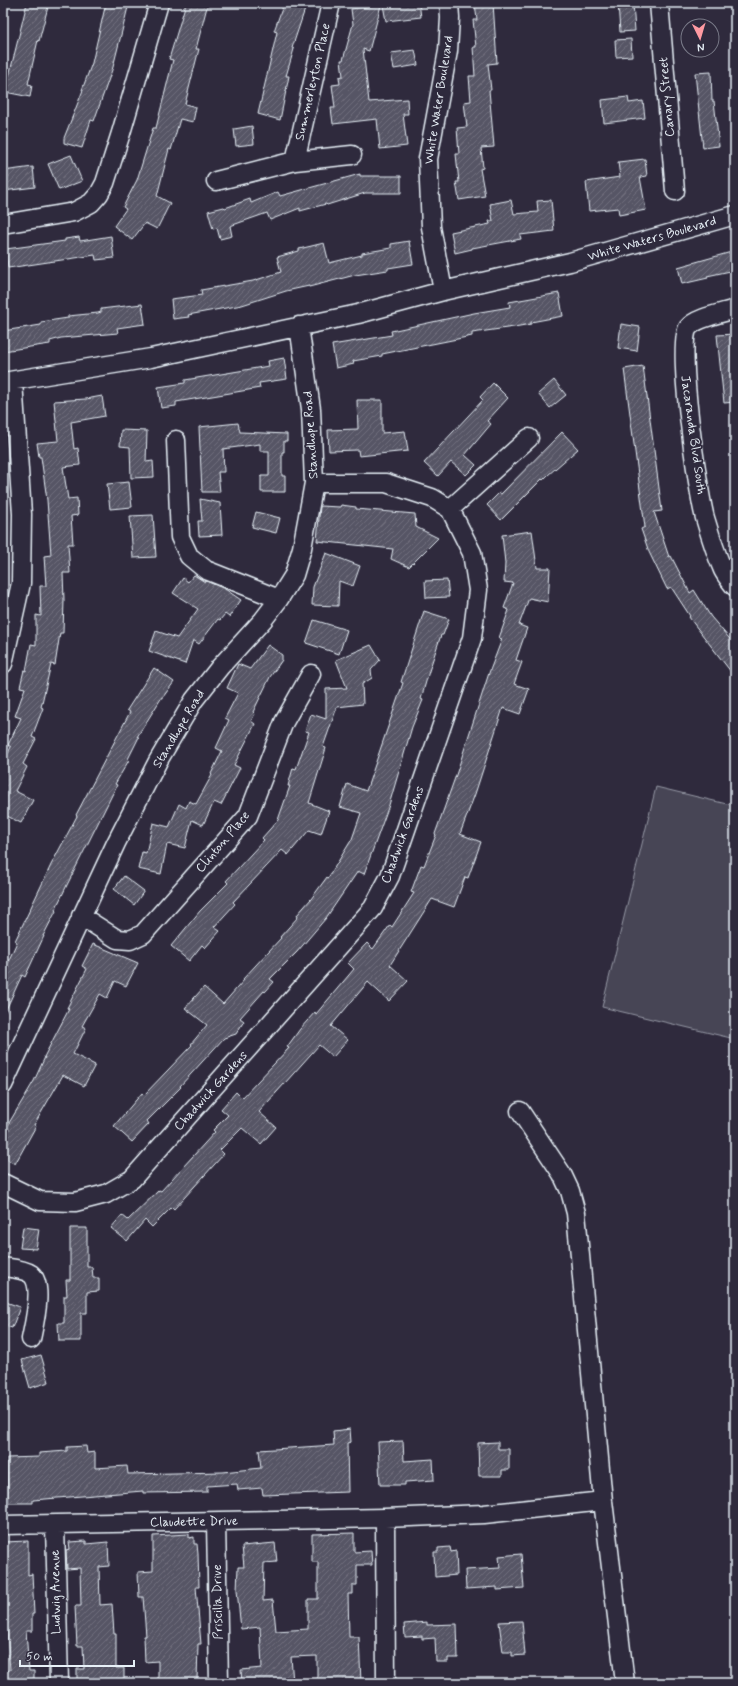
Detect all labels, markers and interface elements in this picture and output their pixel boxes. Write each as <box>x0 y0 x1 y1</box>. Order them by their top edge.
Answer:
north arrow <box>680 18 720 58</box>
street label: Summerleyton Place <box>291 22 335 142</box>
street label: White Water Boulevard <box>420 34 458 166</box>
text: N <box>697 40 705 54</box>
street label: Canary Street <box>655 56 679 138</box>
street label: White Waters Boulevard <box>586 212 718 266</box>
street label: Jacaranda Blvd South <box>676 374 710 496</box>
street label: Standhope Road <box>299 390 323 480</box>
street label: Standhope Road <box>149 687 209 771</box>
street label: Chadwick Gardens <box>378 784 429 886</box>
street label: Clinton Place <box>192 807 254 876</box>
street label: Chadwick Gardens <box>170 1047 252 1135</box>
street label: Claudette Drive <box>150 1513 238 1531</box>
street label: Ludwig Avenue <box>47 1550 65 1634</box>
street label: Priscilla Drive <box>209 1564 227 1640</box>
scale bar <box>20 1642 134 1668</box>
text: 50 m <box>26 1649 53 1665</box>

